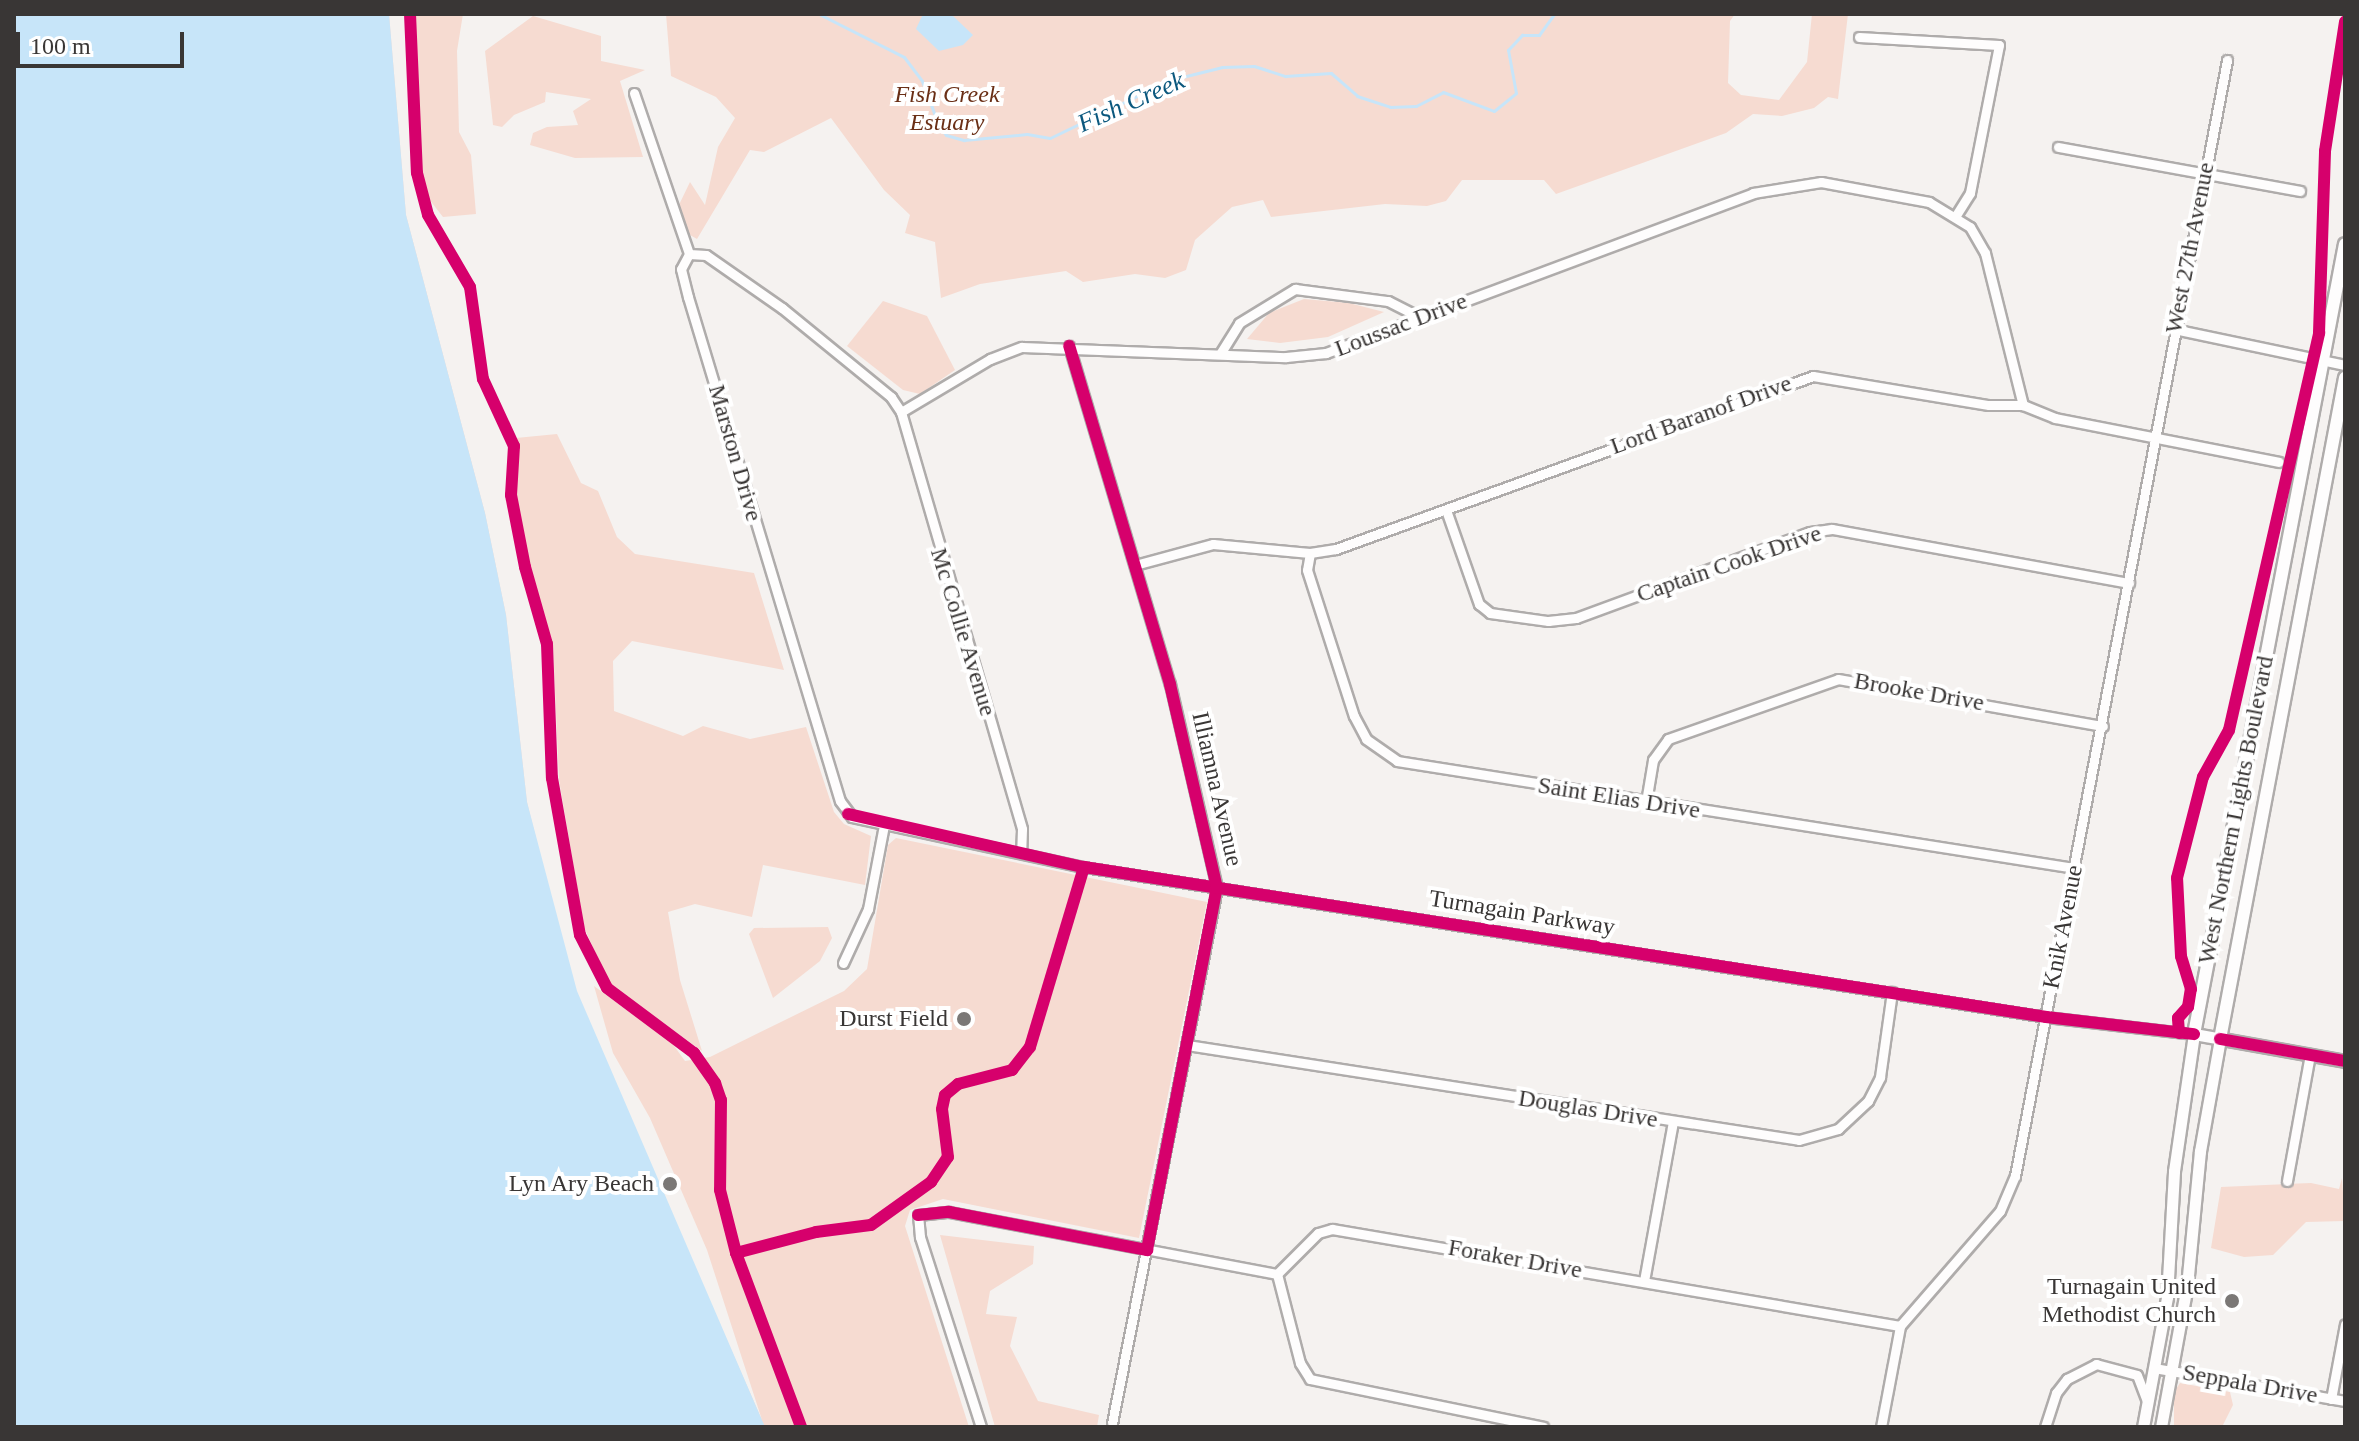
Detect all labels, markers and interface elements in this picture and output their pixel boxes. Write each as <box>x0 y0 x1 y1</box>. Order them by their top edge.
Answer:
scale bar <box>20 16 188 66</box>
text: 100 m <box>30 33 91 59</box>
water label: Fish Creek <box>1073 65 1189 139</box>
park label: Fish Creek Estuary <box>894 81 1000 137</box>
street label: West 27th Avenue <box>2159 159 2221 337</box>
street label: Loussac Drive <box>1331 287 1471 363</box>
street label: Lord Baranof Drive <box>1607 369 1795 461</box>
street label: Marston Drive <box>702 381 768 525</box>
street label: Captain Cook Drive <box>1633 519 1825 609</box>
street label: Mc Collie Avenue <box>924 544 1002 720</box>
street label: West Northern Lights Boulevard <box>2192 653 2280 967</box>
street label: Brooke Drive <box>1852 666 1986 718</box>
street label: Illiamna Avenue <box>1185 708 1249 870</box>
street label: Saint Elias Drive <box>1536 771 1702 825</box>
street label: Knik Avenue <box>2037 862 2089 992</box>
street label: Turnagain Parkway <box>1427 884 1617 942</box>
place label: Durst Field <box>839 1005 948 1033</box>
marker: Durst Field <box>955 1010 973 1028</box>
street label: Douglas Drive <box>1516 1084 1660 1134</box>
place label: Lyn Ary Beach <box>507 1170 654 1198</box>
marker: Lyn Ary Beach <box>661 1175 679 1193</box>
street label: Foraker Drive <box>1446 1233 1584 1285</box>
place label: Turnagain United Methodist Church <box>2042 1273 2216 1329</box>
marker: Turnagain United Methodist Church <box>2223 1292 2241 1310</box>
street label: Seppala Drive <box>2180 1358 2320 1410</box>

